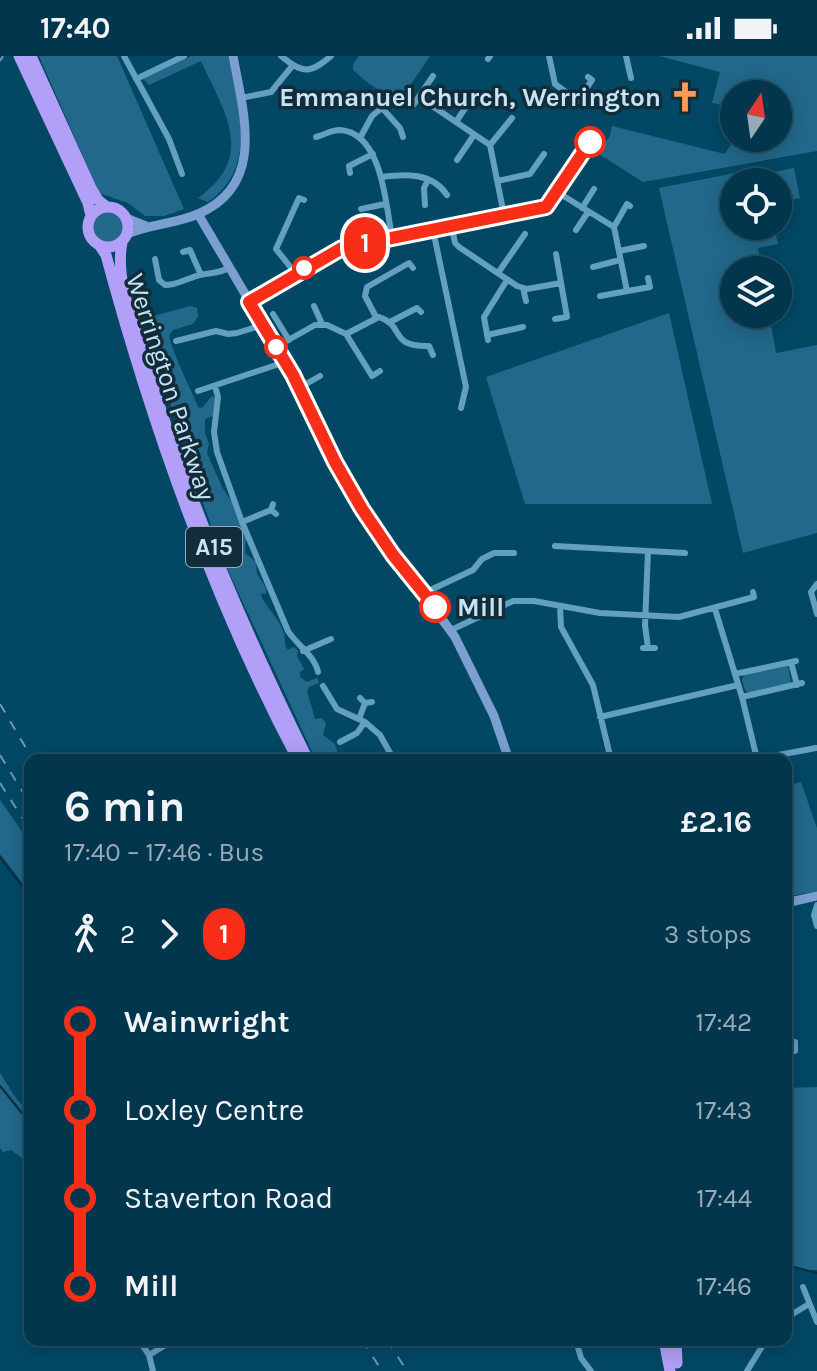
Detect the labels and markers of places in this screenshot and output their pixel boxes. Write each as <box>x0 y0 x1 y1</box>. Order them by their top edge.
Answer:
church icon: Emmanuel Church, Werrington <box>668 80 702 114</box>
place label: Emmanuel Church, Werrington <box>279 82 661 113</box>
unlabelled marker <box>575 127 605 157</box>
unlabelled marker <box>293 257 315 279</box>
unlabelled marker <box>265 336 287 358</box>
marker: Mill <box>420 592 450 622</box>
place label: Mill <box>457 592 504 623</box>

